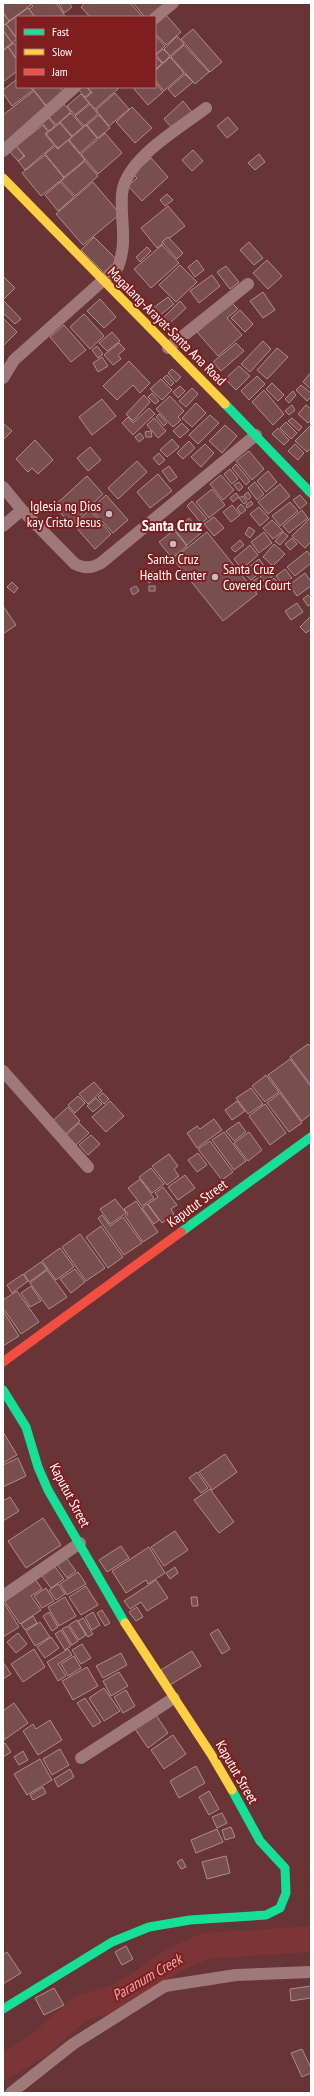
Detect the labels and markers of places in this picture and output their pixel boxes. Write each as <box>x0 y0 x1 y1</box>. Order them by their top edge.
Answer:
place label: Iglesia ng Dios kay Cristo Jesus <box>27 497 101 531</box>
marker: Iglesia ng Dios kay Cristo Jesus <box>104 509 114 519</box>
marker: Santa Cruz Health Center <box>168 539 178 549</box>
place label: Santa Cruz Health Center <box>140 550 206 584</box>
place label: Santa Cruz Covered Court <box>223 560 291 594</box>
marker: Santa Cruz Covered Court <box>210 572 220 582</box>

